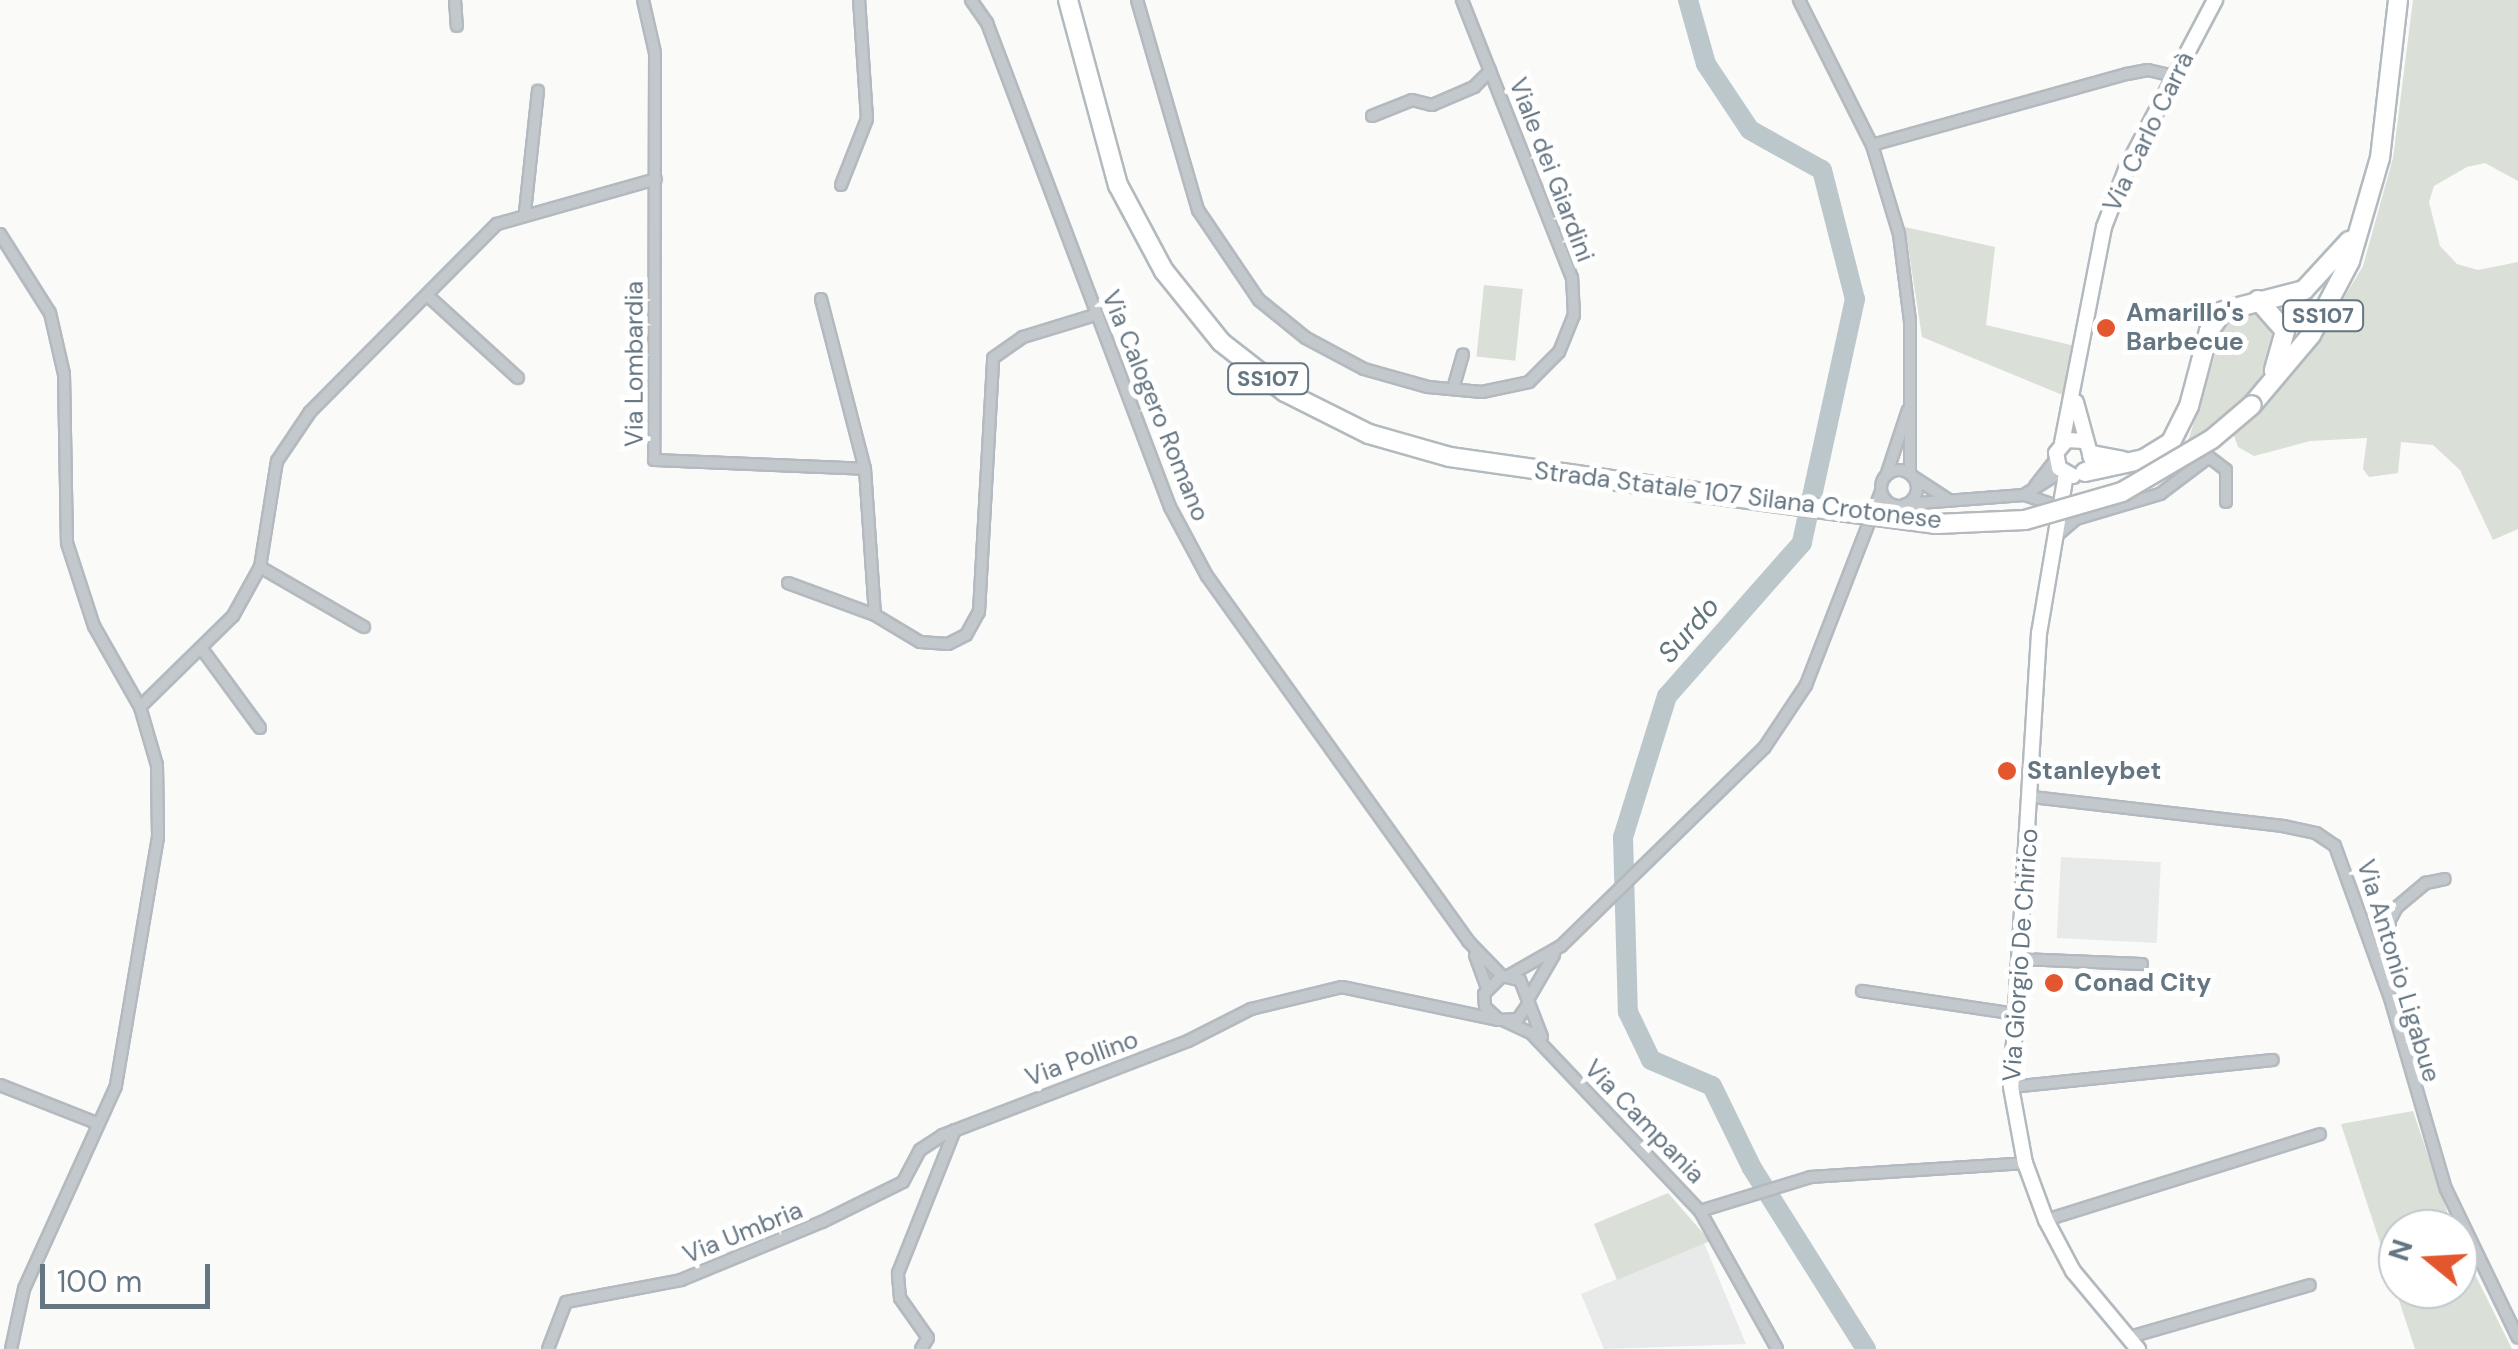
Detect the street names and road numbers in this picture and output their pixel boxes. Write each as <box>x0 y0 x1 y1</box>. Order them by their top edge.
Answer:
street label: Via Carlo Carrà <box>2097 47 2201 217</box>
street label: Viale dei Giardini <box>1502 74 1600 266</box>
street label: Via Lombardia <box>620 281 650 447</box>
street label: Via Calogero Romano <box>1095 286 1215 526</box>
road number: SS107 <box>2280 299 2366 333</box>
road number: SS107 <box>1226 362 1310 396</box>
street label: Strada Statale 107 Silana Crotonese <box>1533 456 1943 536</box>
street label: Via Giorgio De Chirico <box>1997 827 2045 1083</box>
street label: Via Antonio Ligabue <box>2350 856 2446 1086</box>
street label: Via Pollino <box>1021 1025 1143 1093</box>
street label: Via Campania <box>1578 1054 1710 1190</box>
street label: Via Umbria <box>679 1195 807 1271</box>

